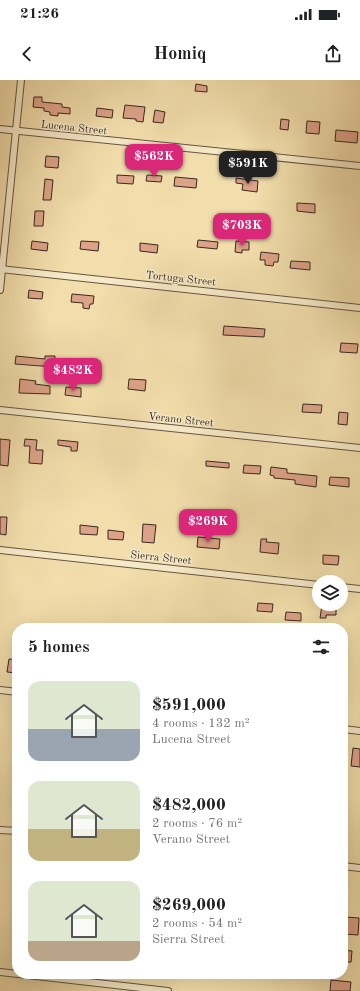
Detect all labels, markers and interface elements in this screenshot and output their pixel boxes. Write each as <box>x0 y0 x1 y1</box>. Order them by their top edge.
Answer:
text: 21:26 <box>20 7 59 22</box>
icon: back <box>16 43 38 65</box>
icon: share <box>322 43 344 65</box>
text: Homiq <box>153 45 207 63</box>
street label: Lucena Street <box>40 120 108 137</box>
pin: $562K <box>126 144 182 178</box>
text: $562K <box>134 150 174 163</box>
pin: $591K <box>220 151 276 185</box>
text: $591K <box>228 157 268 170</box>
pin: $703K <box>214 213 270 247</box>
text: $703K <box>222 219 262 232</box>
street label: Tortuga Street <box>145 270 217 289</box>
pin: $482K <box>45 358 101 392</box>
text: $482K <box>53 364 93 377</box>
street label: Verano Street <box>147 412 214 429</box>
pin: $269K <box>180 509 236 543</box>
text: $269K <box>188 515 228 528</box>
street label: Sierra Street <box>130 550 192 567</box>
map controls <box>312 575 348 611</box>
button: layers <box>312 575 348 611</box>
icon: filters <box>310 636 332 658</box>
text: 5 homes <box>28 639 90 656</box>
icon: home <box>60 697 108 745</box>
text: $591,000 <box>152 697 226 714</box>
text: 4 rooms · 132 m² <box>152 717 250 730</box>
text: Lucena Street <box>152 733 231 746</box>
icon: home <box>60 797 108 845</box>
text: $482,000 <box>152 797 226 814</box>
text: 2 rooms · 76 m² <box>152 817 242 830</box>
text: Verano Street <box>152 833 230 846</box>
icon: home <box>60 897 108 945</box>
text: $269,000 <box>152 897 226 914</box>
text: 2 rooms · 54 m² <box>152 917 242 930</box>
text: Sierra Street <box>152 933 225 946</box>

